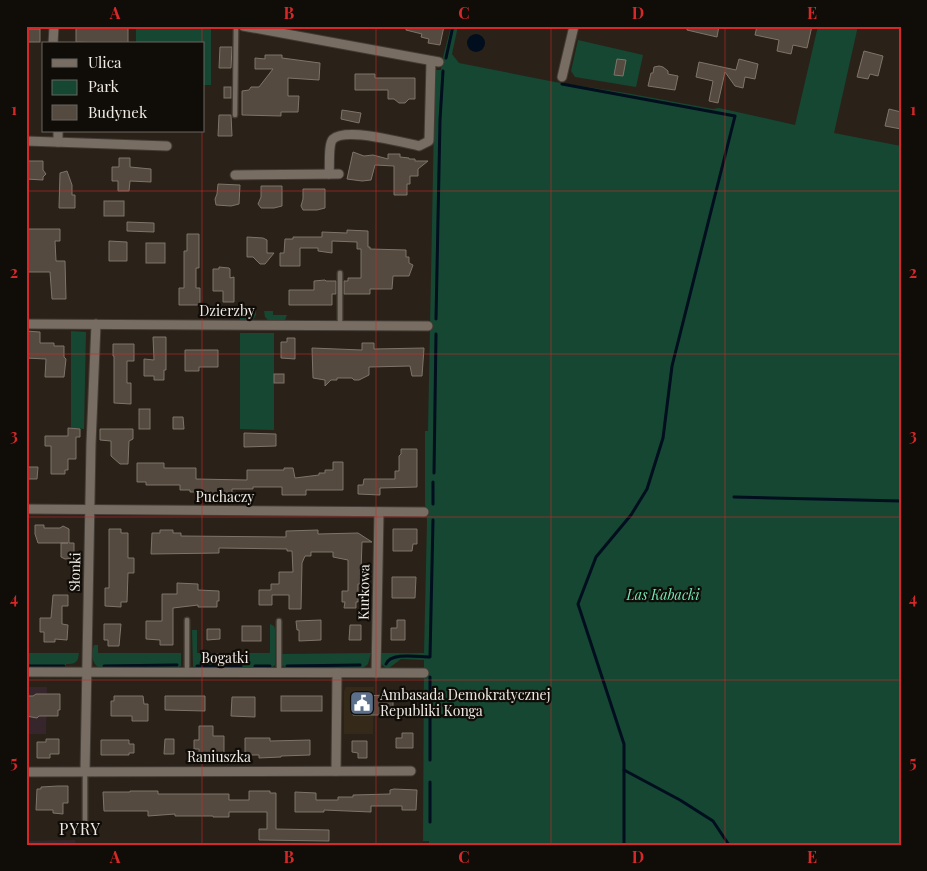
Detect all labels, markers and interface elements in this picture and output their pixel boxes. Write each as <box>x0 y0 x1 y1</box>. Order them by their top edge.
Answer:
text: A <box>109 2 121 23</box>
text: B <box>284 2 295 23</box>
text: C <box>458 2 470 23</box>
text: D <box>632 2 644 23</box>
text: E <box>807 2 817 23</box>
legend <box>42 42 205 132</box>
text: Ulica <box>88 52 122 72</box>
text: Park <box>88 76 120 96</box>
text: 1 <box>11 98 17 119</box>
text: 1 <box>910 98 916 119</box>
text: Budynek <box>88 102 148 122</box>
text: 2 <box>10 261 18 282</box>
text: 2 <box>909 261 917 282</box>
street label: Dzierzby <box>199 301 255 320</box>
text: 3 <box>10 424 18 445</box>
text: 3 <box>909 424 917 445</box>
street label: Puchaczy <box>196 487 254 506</box>
street label: Słonki <box>65 552 84 592</box>
street label: Kurkowa <box>354 564 373 620</box>
park label: Las Kabacki <box>626 585 700 604</box>
text: 4 <box>10 587 18 608</box>
text: 4 <box>909 587 917 608</box>
street label: Bogatki <box>201 648 249 667</box>
place label: Ambasada Demokratycznej Republiki Konga <box>379 685 550 720</box>
public building icon: Ambasada Demokratycznej Republiki Konga <box>349 690 375 716</box>
street label: Raniuszka <box>187 747 251 766</box>
text: 5 <box>10 751 18 772</box>
text: 5 <box>909 751 917 772</box>
district label: PYRY <box>59 818 101 839</box>
text: A <box>109 846 121 867</box>
text: B <box>284 846 295 867</box>
text: C <box>458 846 470 867</box>
text: D <box>632 846 644 867</box>
text: E <box>807 846 817 867</box>

